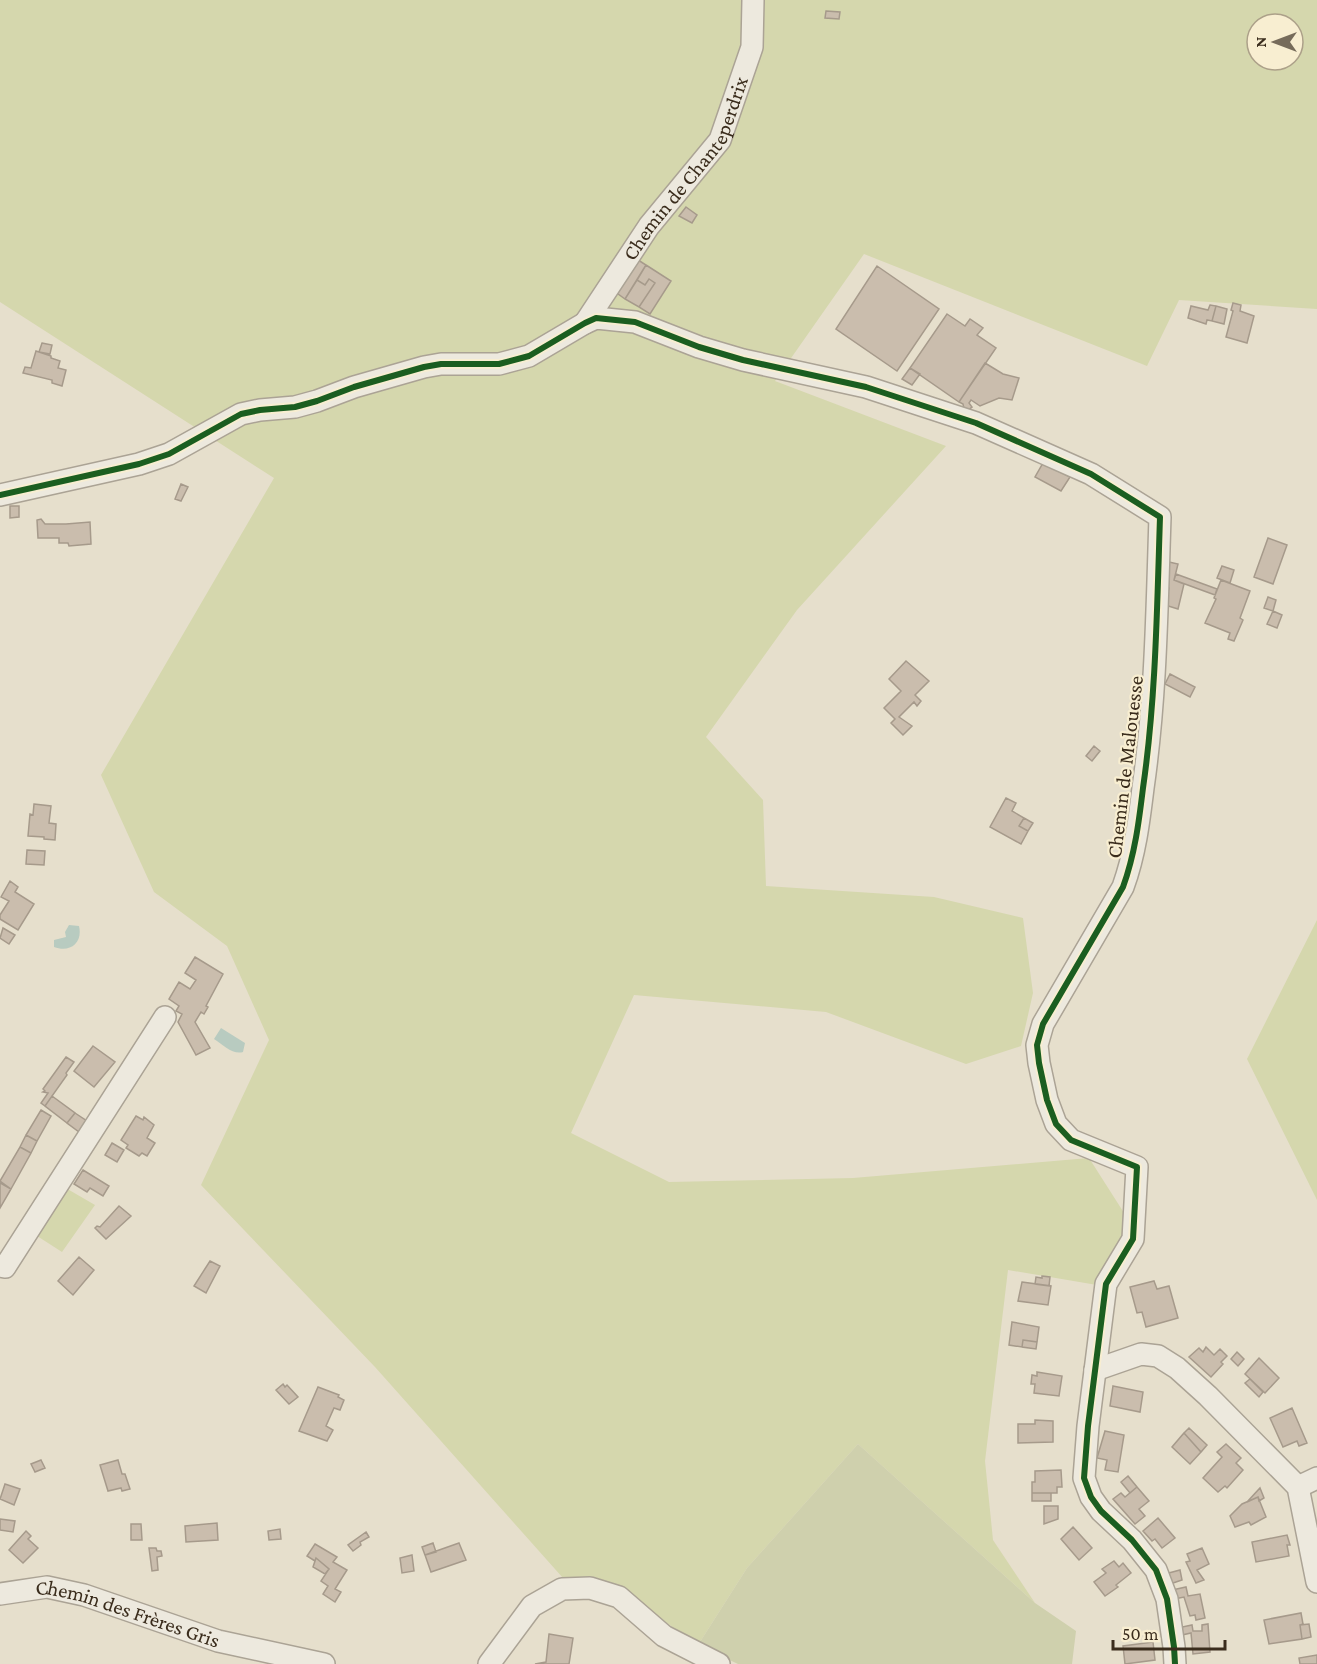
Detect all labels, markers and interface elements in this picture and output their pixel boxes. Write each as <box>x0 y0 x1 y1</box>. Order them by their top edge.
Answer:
north arrow <box>1245 12 1305 72</box>
text: N <box>1252 36 1269 47</box>
street label: Chemin de Chanteperdrix <box>618 73 753 265</box>
street label: Chemin de Malouesse <box>1102 674 1148 860</box>
street label: Chemin des Frères Gris <box>34 1575 223 1653</box>
scale bar <box>1113 1613 1226 1651</box>
text: 50 m <box>1122 1624 1159 1644</box>

